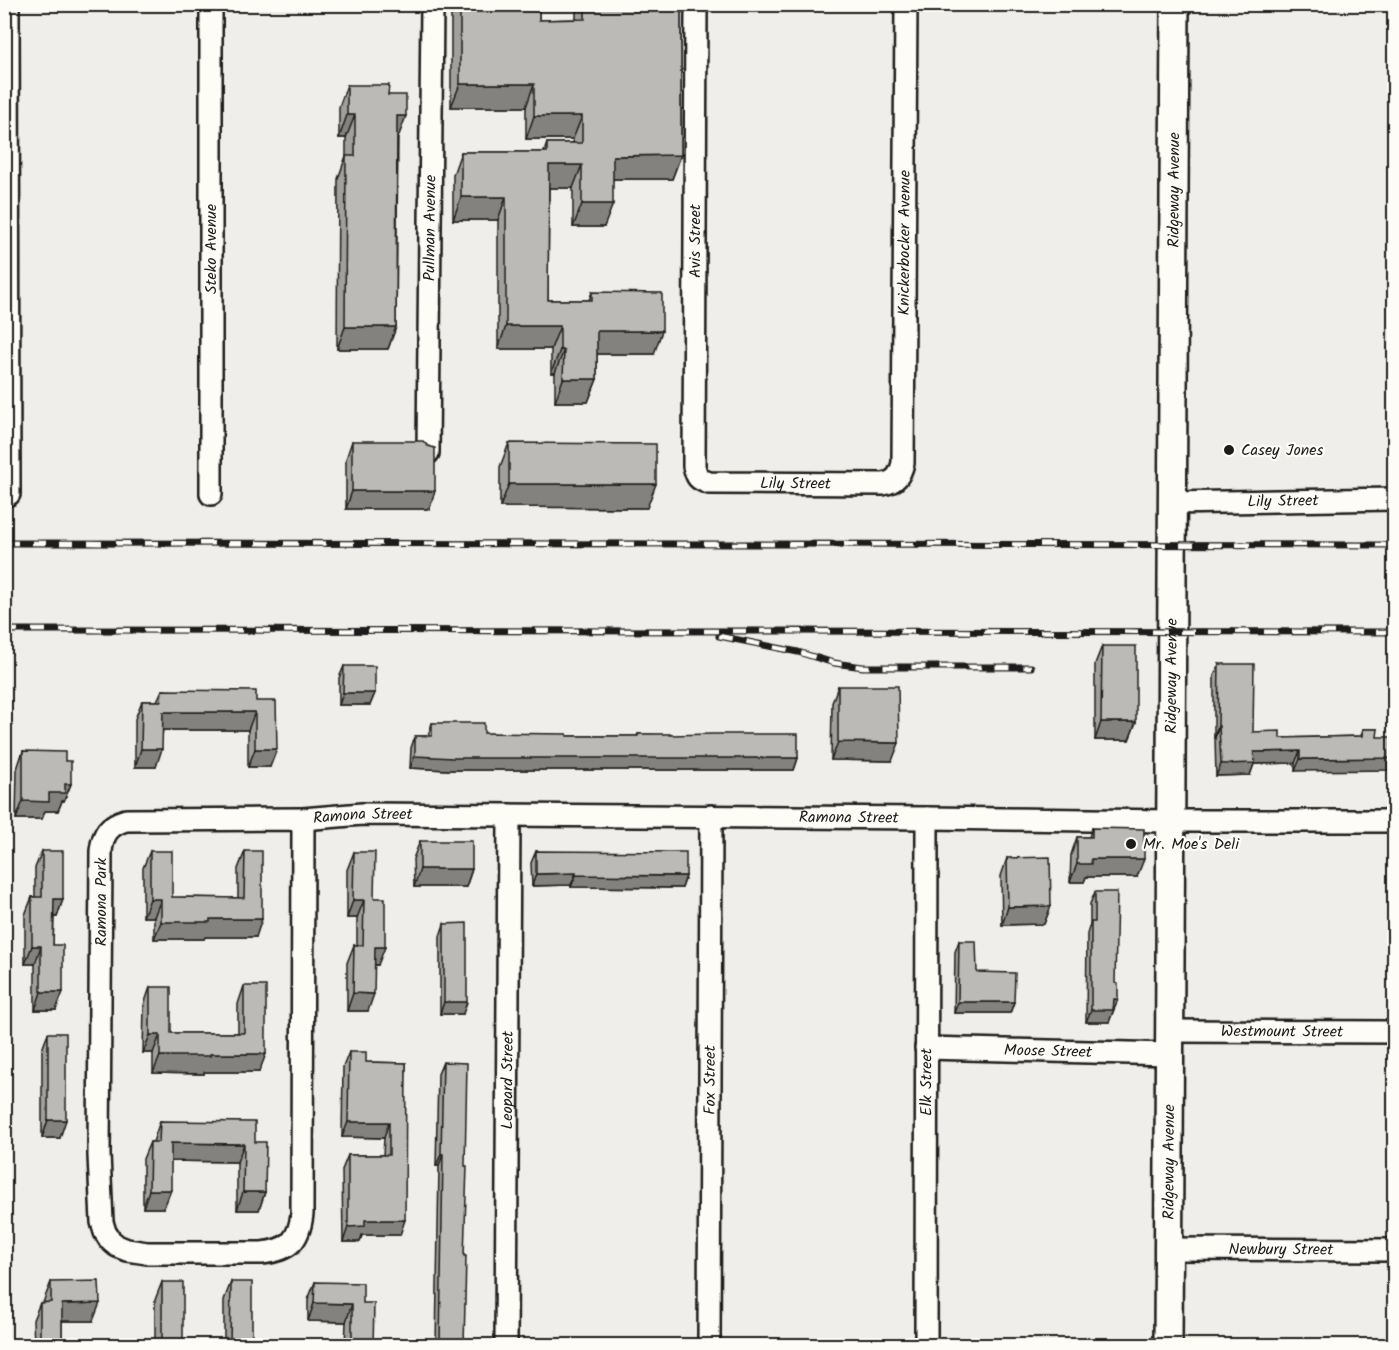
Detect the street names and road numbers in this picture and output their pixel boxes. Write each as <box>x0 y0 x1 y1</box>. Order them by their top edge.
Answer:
street label: Ridgeway Avenue <box>1161 132 1187 248</box>
street label: Knickerbocker Avenue <box>891 170 917 315</box>
street label: Pullman Avenue <box>417 175 443 281</box>
street label: Avis Street <box>683 203 708 278</box>
street label: Steko Avenue <box>199 204 224 294</box>
street label: Lily Street <box>760 471 832 496</box>
street label: Lily Street <box>1247 488 1320 514</box>
street label: Ridgeway Avenue <box>1159 618 1184 734</box>
street label: Ramona Street <box>312 801 414 831</box>
street label: Ramona Street <box>799 805 900 830</box>
street label: Ramona Park <box>89 857 114 946</box>
street label: Westmount Street <box>1221 1019 1344 1044</box>
street label: Leopard Street <box>495 1030 520 1129</box>
street label: Moose Street <box>1004 1037 1093 1065</box>
street label: Fox Street <box>697 1044 723 1115</box>
street label: Elk Street <box>914 1047 939 1116</box>
street label: Ridgeway Avenue <box>1156 1104 1182 1220</box>
street label: Newbury Street <box>1229 1237 1334 1262</box>

